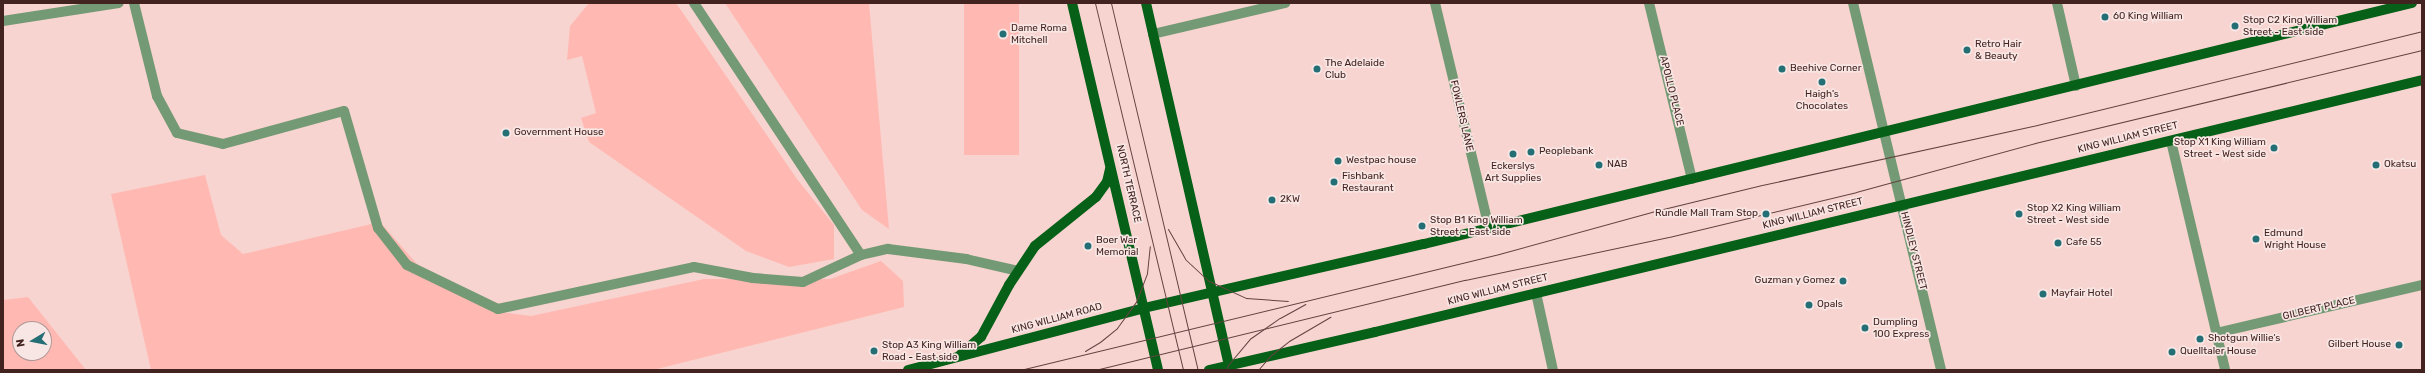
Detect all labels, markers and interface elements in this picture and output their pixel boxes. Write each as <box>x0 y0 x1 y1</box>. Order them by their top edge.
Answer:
place label: 60 King William <box>2113 11 2183 23</box>
marker: 60 King William <box>2100 12 2110 22</box>
place label: Stop C2 King William Street - East side <box>2243 14 2337 38</box>
marker: Stop C2 King William Street - East side <box>2230 21 2240 31</box>
place label: Dame Roma Mitchell <box>1011 22 1067 46</box>
marker: Dame Roma Mitchell <box>998 29 1008 39</box>
place label: Retro Hair & Beauty <box>1975 38 2022 62</box>
marker: Retro Hair & Beauty <box>1962 45 1972 55</box>
street label: APOLLO PLACE <box>1657 55 1685 127</box>
place label: The Adelaide Club <box>1325 57 1385 80</box>
place label: Beehive Corner <box>1790 63 1861 75</box>
marker: The Adelaide Club <box>1312 64 1322 74</box>
marker: Beehive Corner <box>1777 64 1787 74</box>
marker: Haigh's Chocolates <box>1817 77 1827 87</box>
street label: FOWLERS LANE <box>1447 79 1475 153</box>
place label: Haigh's Chocolates <box>1796 88 1848 112</box>
street label: KING WILLIAM STREET <box>2076 120 2180 156</box>
place label: Government House <box>514 127 604 139</box>
marker: Government House <box>501 128 511 138</box>
place label: Stop X1 King William Street - West side <box>2174 136 2266 160</box>
marker: Stop X1 King William Street - West side <box>2269 143 2279 153</box>
street label: NORTH TERRACE <box>1113 144 1143 224</box>
place label: Peoplebank <box>1539 146 1593 158</box>
marker: Peoplebank <box>1526 147 1536 157</box>
marker: Eckerslys Art Supplies <box>1508 149 1518 159</box>
place label: Westpac house <box>1346 155 1416 167</box>
marker: Westpac house <box>1333 156 1343 166</box>
place label: NAB <box>1607 159 1627 171</box>
place label: Okatsu <box>2384 159 2416 171</box>
place label: Eckerslys Art Supplies <box>1485 160 1541 184</box>
marker: NAB <box>1594 160 1604 170</box>
marker: Okatsu <box>2371 160 2381 170</box>
place label: Fishbank Restaurant <box>1342 170 1394 194</box>
marker: Fishbank Restaurant <box>1329 177 1339 187</box>
place label: 2KW <box>1280 194 1300 206</box>
marker: 2KW <box>1267 195 1277 205</box>
street label: KING WILLIAM STREET <box>1761 196 1865 232</box>
place label: Stop X2 King William Street - West side <box>2027 202 2121 226</box>
place label: Rundle Mall Tram Stop <box>1655 208 1758 220</box>
marker: Rundle Mall Tram Stop <box>1761 209 1771 219</box>
marker: Stop X2 King William Street - West side <box>2014 209 2024 219</box>
street label: HINDLEY STREET <box>1897 210 1929 292</box>
place label: Stop B1 King William Street - East side <box>1430 214 1523 238</box>
marker: Stop B1 King William Street - East side <box>1417 221 1427 231</box>
place label: Edmund Wright House <box>2264 227 2326 250</box>
place label: Boer War Memorial <box>1096 234 1138 258</box>
marker: Edmund Wright House <box>2251 234 2261 244</box>
place label: Cafe 55 <box>2066 237 2102 249</box>
marker: Cafe 55 <box>2053 238 2063 248</box>
marker: Boer War Memorial <box>1083 241 1093 251</box>
street label: KING WILLIAM STREET <box>1446 272 1550 308</box>
place label: Guzman y Gomez <box>1754 275 1835 287</box>
marker: Guzman y Gomez <box>1838 276 1848 286</box>
place label: Mayfair Hotel <box>2051 288 2113 300</box>
marker: Mayfair Hotel <box>2038 289 2048 299</box>
street label: GILBERT PLACE <box>2282 295 2356 323</box>
place label: Opals <box>1817 299 1843 311</box>
marker: Opals <box>1804 300 1814 310</box>
street label: KING WILLIAM ROAD <box>1010 301 1104 337</box>
place label: Dumpling 100 Express <box>1873 316 1929 340</box>
north arrow <box>12 321 52 361</box>
marker: Dumpling 100 Express <box>1860 323 1870 333</box>
place label: Shotgun Willie‘s <box>2208 333 2281 345</box>
marker: Shotgun Willie‘s <box>2195 334 2205 344</box>
text: N <box>14 338 28 348</box>
place label: Stop A3 King William Road - East side <box>882 339 976 362</box>
place label: Gilbert House <box>2328 339 2391 351</box>
marker: Gilbert House <box>2394 340 2404 350</box>
marker: Stop A3 King William Road - East side <box>869 346 879 356</box>
place label: Quelltaler House <box>2180 346 2257 358</box>
marker: Quelltaler House <box>2167 347 2177 357</box>

